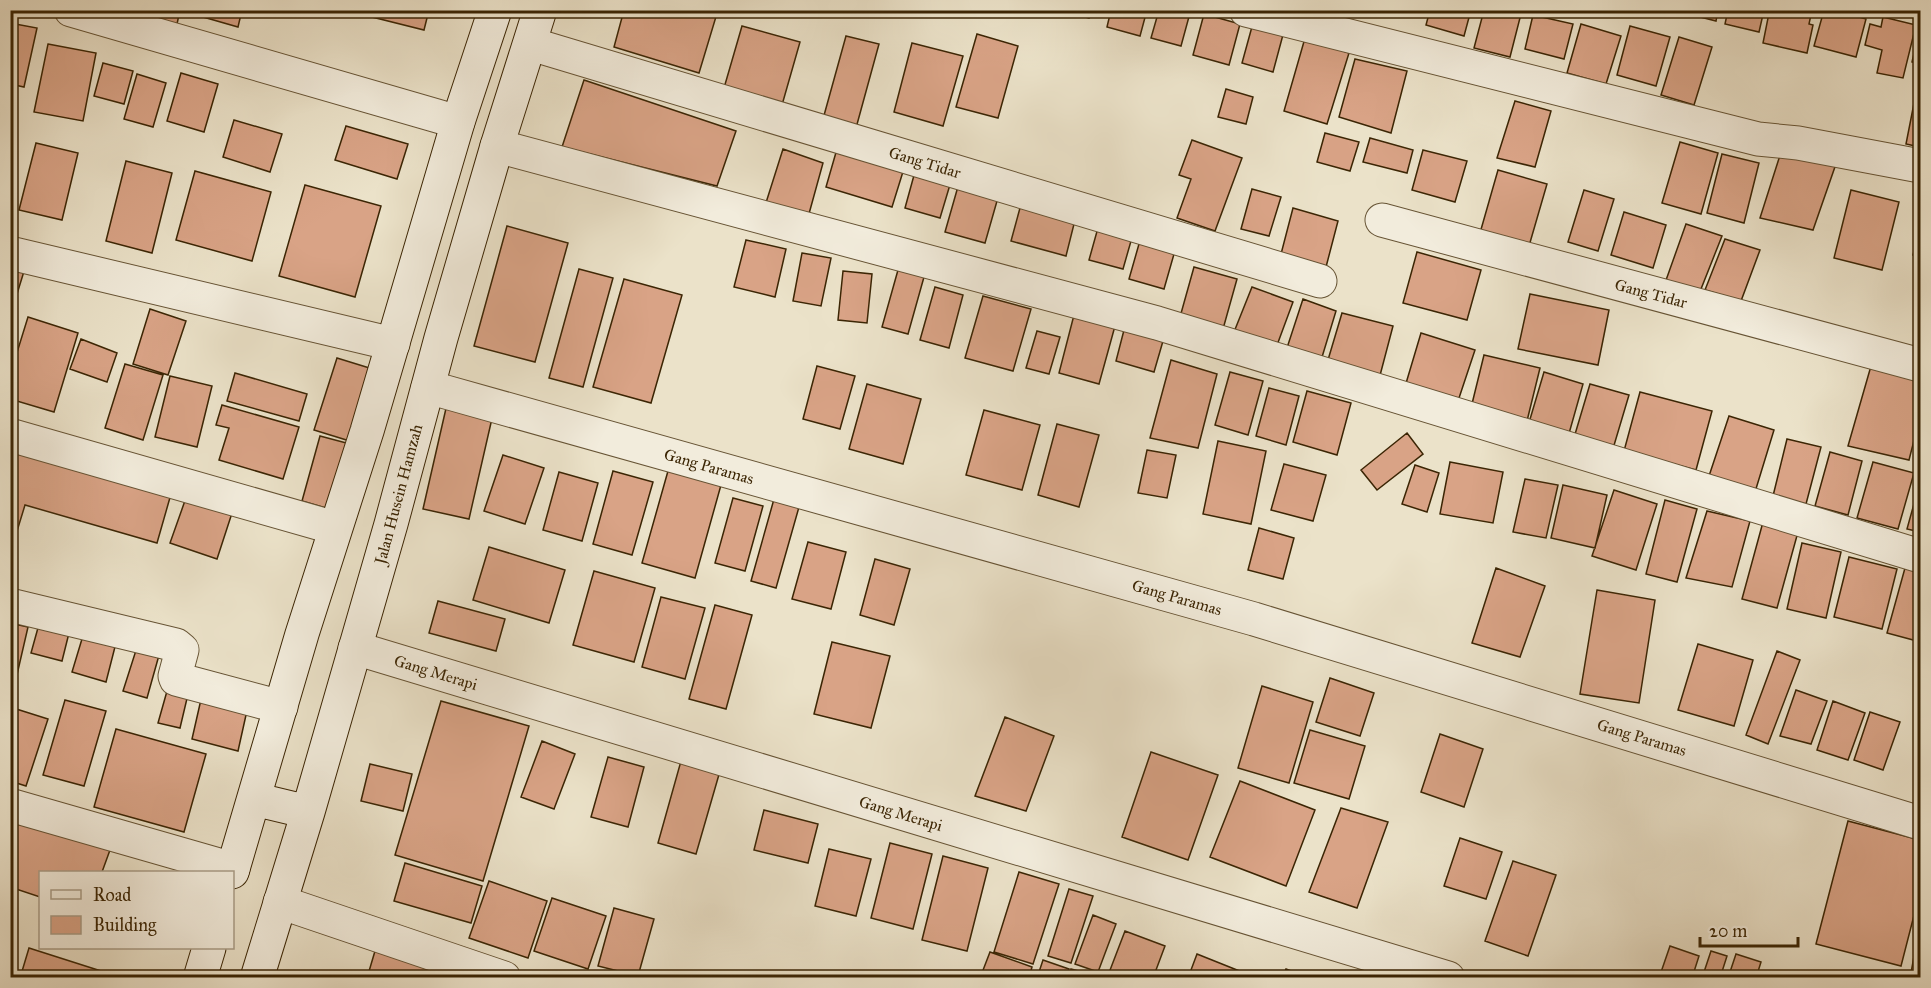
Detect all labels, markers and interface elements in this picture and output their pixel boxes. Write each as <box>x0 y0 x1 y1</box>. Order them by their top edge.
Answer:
street label: Gang Tidar <box>886 143 963 183</box>
street label: Gang Tidar <box>1612 275 1689 313</box>
street label: Jalan Husein Hamzah <box>370 422 427 568</box>
street label: Gang Paramas <box>662 445 756 489</box>
street label: Gang Paramas <box>1130 576 1224 620</box>
street label: Gang Merapi <box>392 651 480 695</box>
street label: Gang Paramas <box>1595 715 1689 761</box>
street label: Gang Merapi <box>857 792 945 836</box>
legend <box>39 871 234 949</box>
text: Road <box>93 884 131 906</box>
scale bar <box>1700 910 1798 948</box>
text: Building <box>93 914 157 937</box>
text: 20 m <box>1709 920 1747 942</box>

